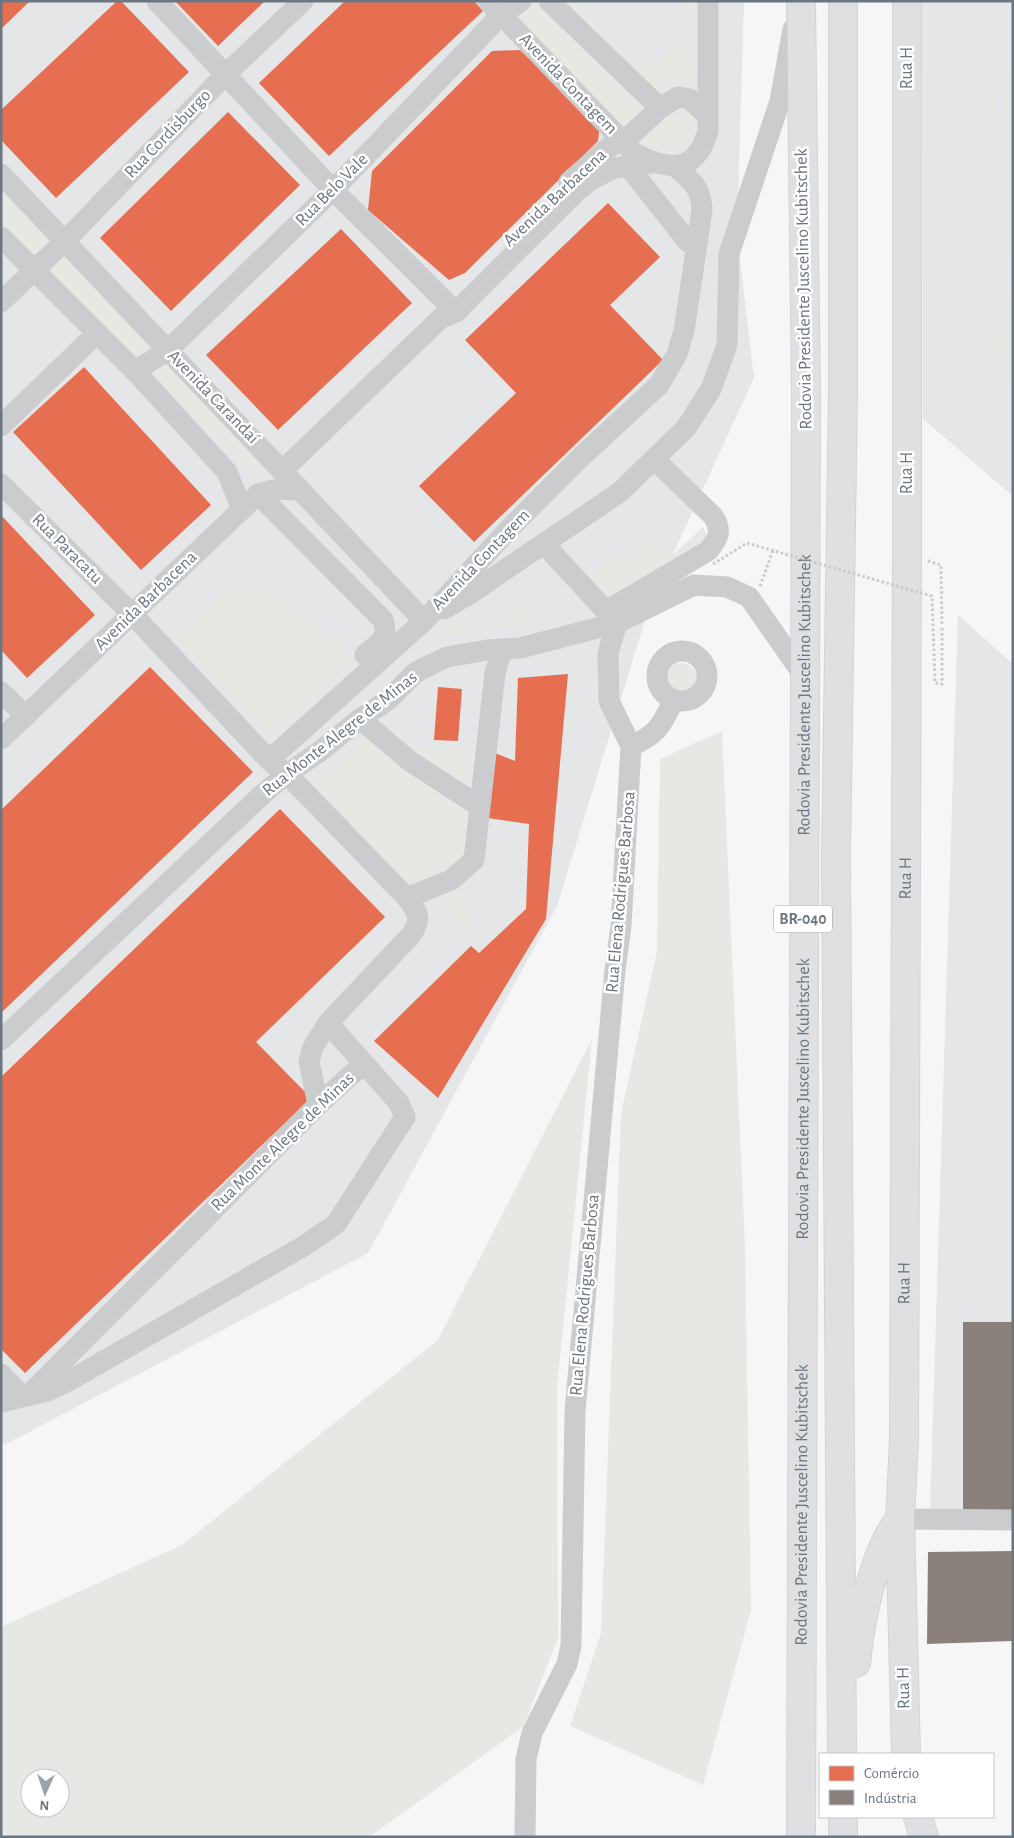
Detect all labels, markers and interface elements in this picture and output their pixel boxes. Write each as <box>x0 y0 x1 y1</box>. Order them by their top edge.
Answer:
street label: Avenida Contagem <box>516 30 620 138</box>
street label: Rua H <box>898 47 916 89</box>
street label: Rua Cordisburgo <box>121 86 215 182</box>
street label: Avenida Barbacena <box>500 146 610 250</box>
street label: Rodovia Presidente Juscelino Kubitschek <box>793 148 815 430</box>
street label: Rua Belo Vale <box>292 150 372 230</box>
street label: Avenida Carandaí <box>164 347 262 448</box>
street label: Rua H <box>898 452 916 494</box>
street label: Avenida Contagem <box>429 506 533 614</box>
street label: Rua Paracatu <box>28 510 106 588</box>
street label: Avenida Barbacena <box>92 548 200 654</box>
street label: Rodovia Presidente Juscelino Kubitschek <box>795 553 814 836</box>
street label: Rua Monte Alegre de Minas <box>259 668 421 800</box>
street label: Rua Elena Rodrigues Barbosa <box>603 790 639 994</box>
street label: Rua H <box>897 857 915 899</box>
road number: BR-040 <box>774 906 832 932</box>
street label: Rodovia Presidente Juscelino Kubitschek <box>794 957 813 1240</box>
street label: Rua Monte Alegre de Minas <box>208 1069 358 1215</box>
street label: Rua Elena Rodrigues Barbosa <box>567 1193 603 1397</box>
street label: Rua H <box>895 1262 914 1304</box>
street label: Rodovia Presidente Juscelino Kubitschek <box>793 1363 812 1646</box>
street label: Rua H <box>895 1667 913 1709</box>
legend <box>819 1753 994 1818</box>
text: Comércio <box>864 1766 919 1781</box>
north arrow <box>20 1768 70 1818</box>
text: Indústria <box>864 1791 917 1806</box>
text: N <box>39 1798 50 1812</box>

